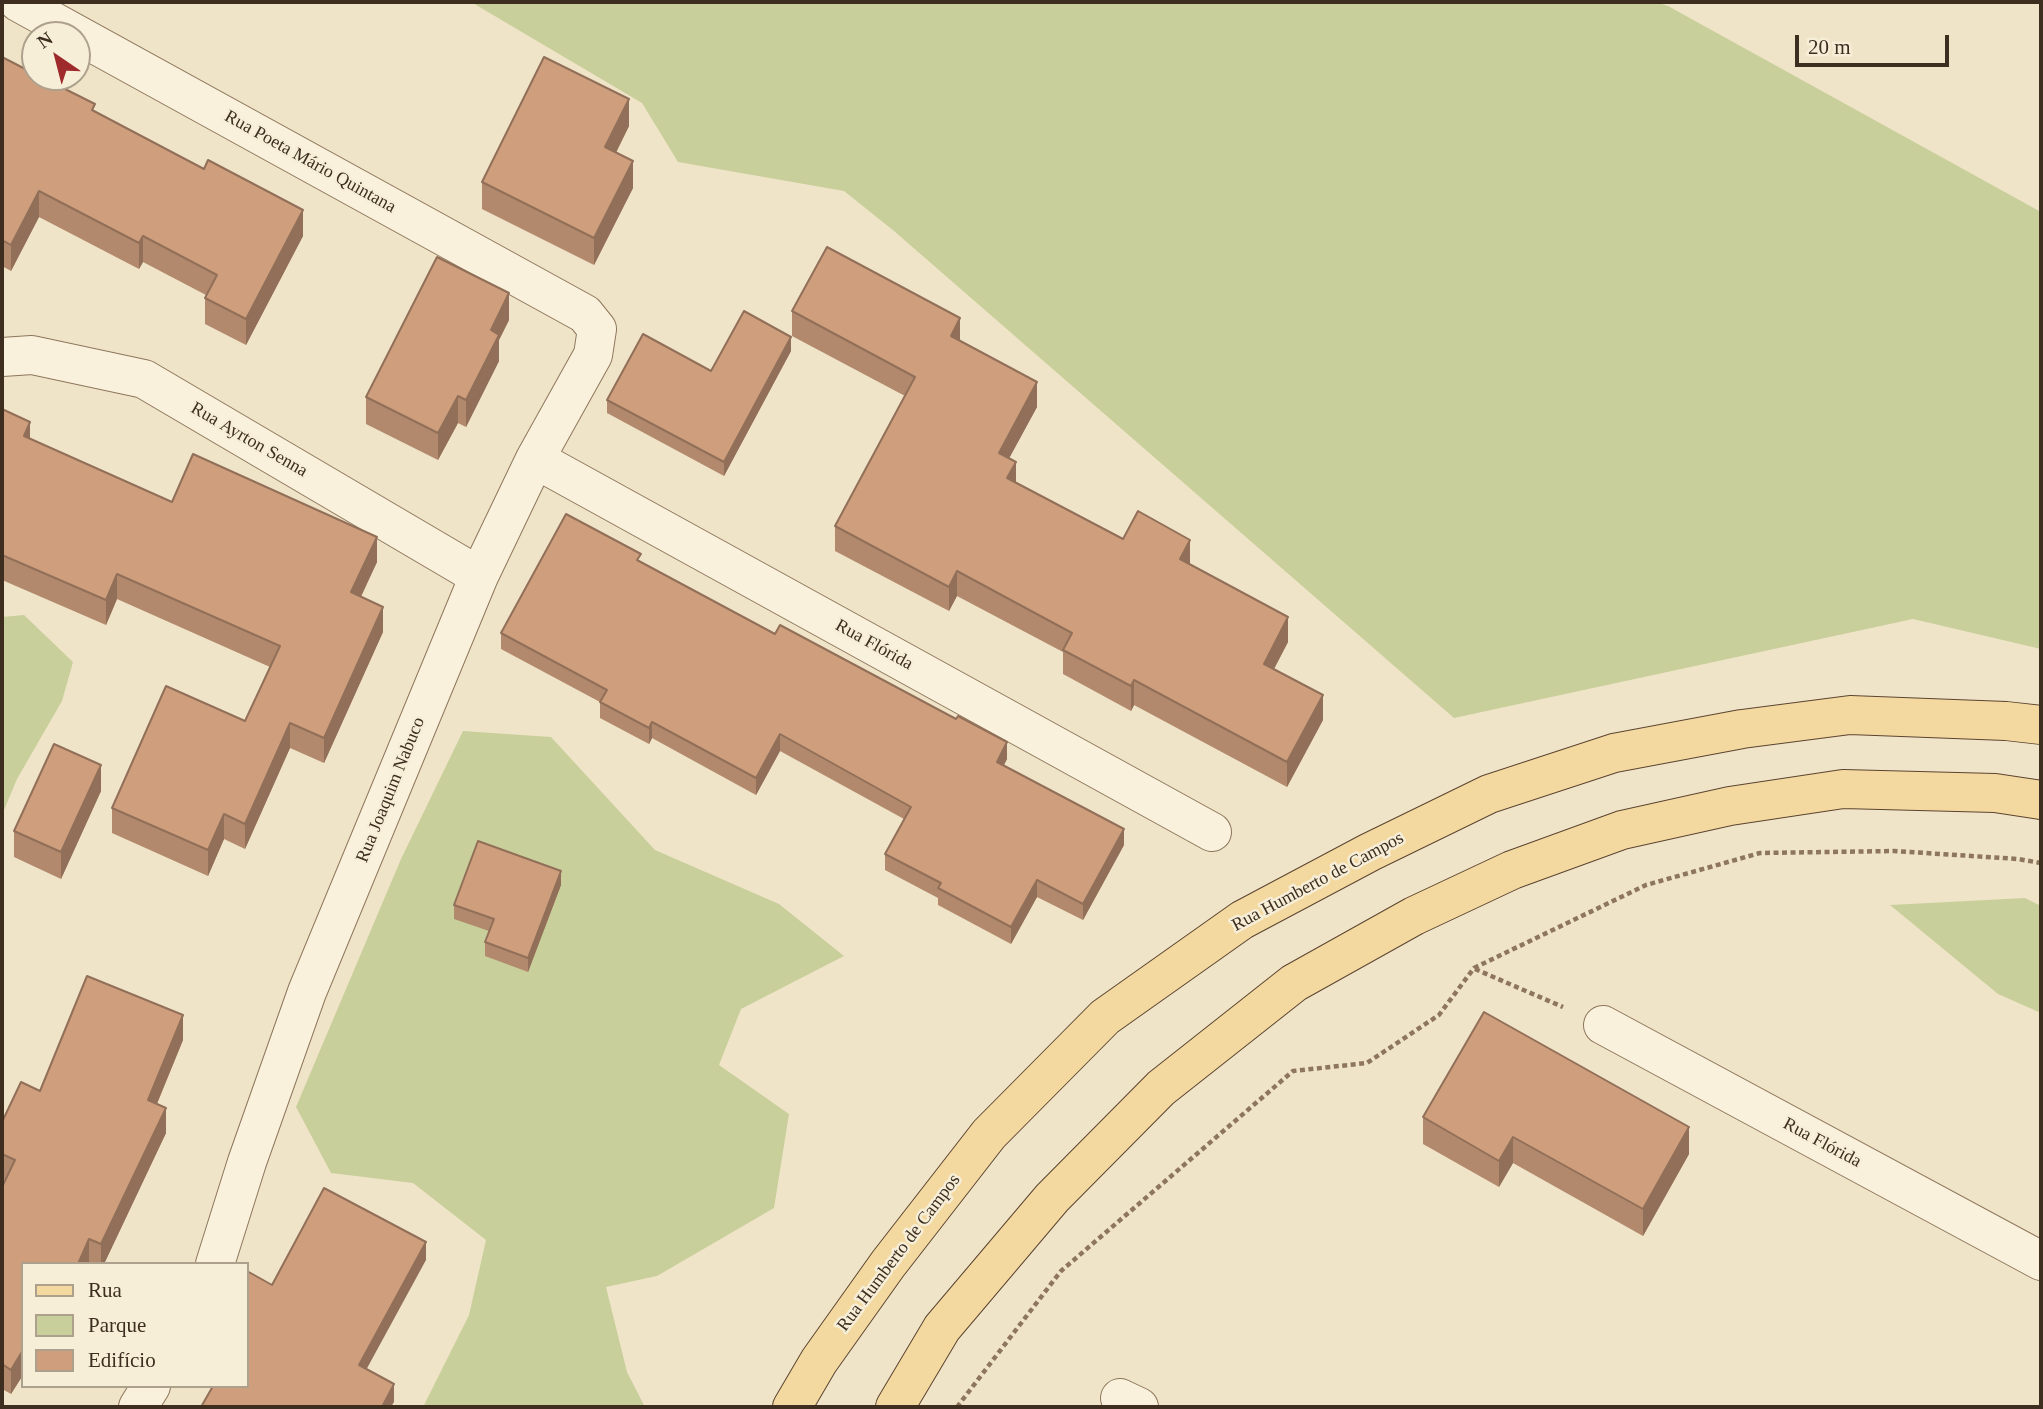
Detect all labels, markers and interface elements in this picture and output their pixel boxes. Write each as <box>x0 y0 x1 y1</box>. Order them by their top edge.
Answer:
north arrow <box>21 21 91 91</box>
scale bar <box>1798 21 1952 65</box>
text: N <box>33 27 56 53</box>
text: 20 m <box>1808 35 1851 59</box>
street label: Rua Poeta Mário Quintana <box>221 106 399 218</box>
street label: Rua Ayrton Senna <box>187 398 311 482</box>
street label: Rua Flórida <box>831 615 917 675</box>
street label: Rua Joaquim Nabuco <box>352 714 430 866</box>
street label: Rua Humberto de Campos <box>1228 828 1408 936</box>
street label: Rua Flórida <box>1779 1113 1865 1173</box>
street label: Rua Humberto de Campos <box>833 1170 965 1336</box>
legend <box>21 1262 248 1388</box>
text: Rua <box>88 1278 122 1302</box>
text: Parque <box>88 1313 146 1337</box>
text: Edifício <box>88 1348 156 1372</box>

